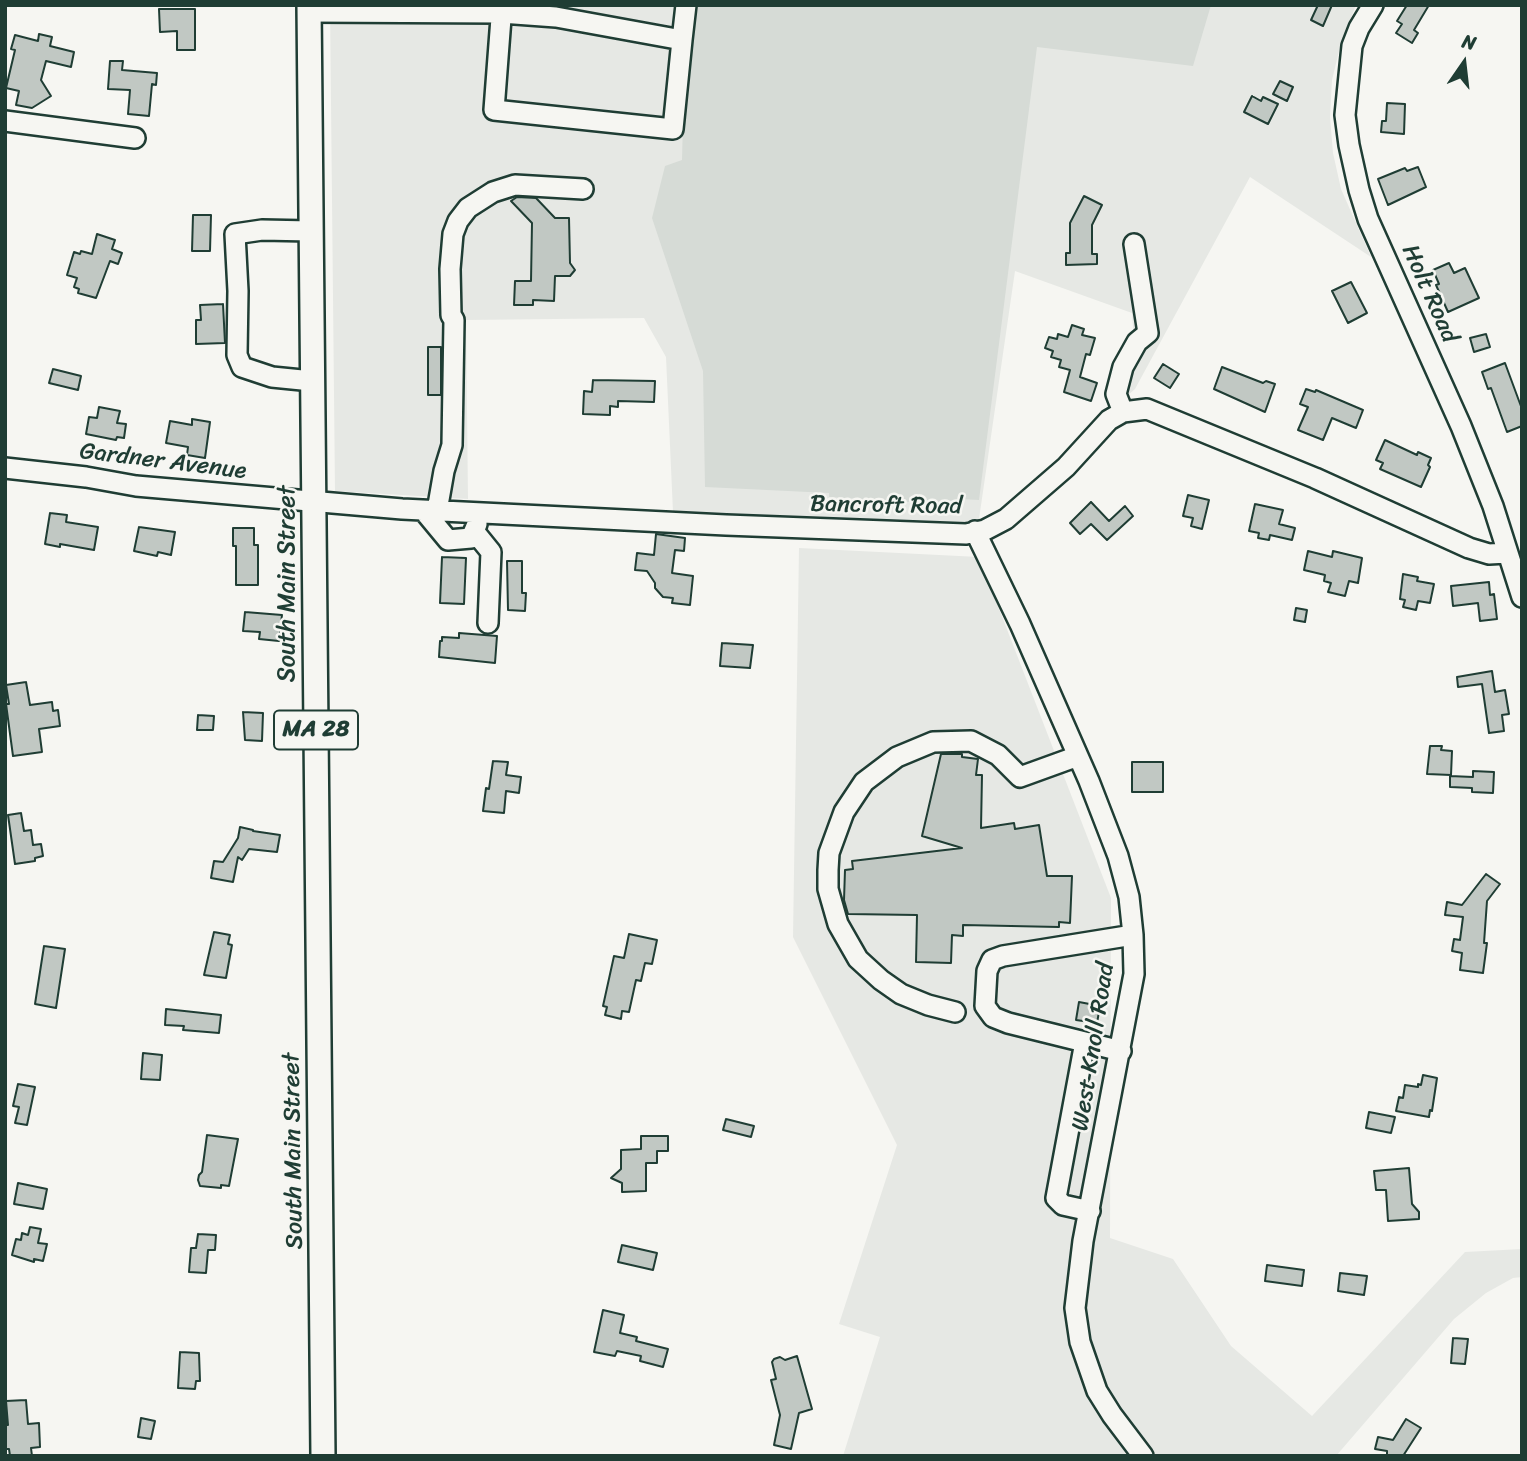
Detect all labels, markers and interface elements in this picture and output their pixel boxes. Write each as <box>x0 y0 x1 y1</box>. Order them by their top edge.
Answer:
text: N <box>1459 25 1480 60</box>
north arrow <box>1429 28 1499 98</box>
street label: Holt Road <box>1395 241 1463 347</box>
street label: Gardner Avenue <box>78 437 248 487</box>
street label: South Main Street <box>274 486 302 682</box>
street label: Bancroft Road <box>810 490 962 522</box>
road number: MA 28 <box>274 710 358 750</box>
street label: West Knoll Road <box>1067 961 1121 1133</box>
street label: South Main Street <box>278 1052 310 1250</box>

